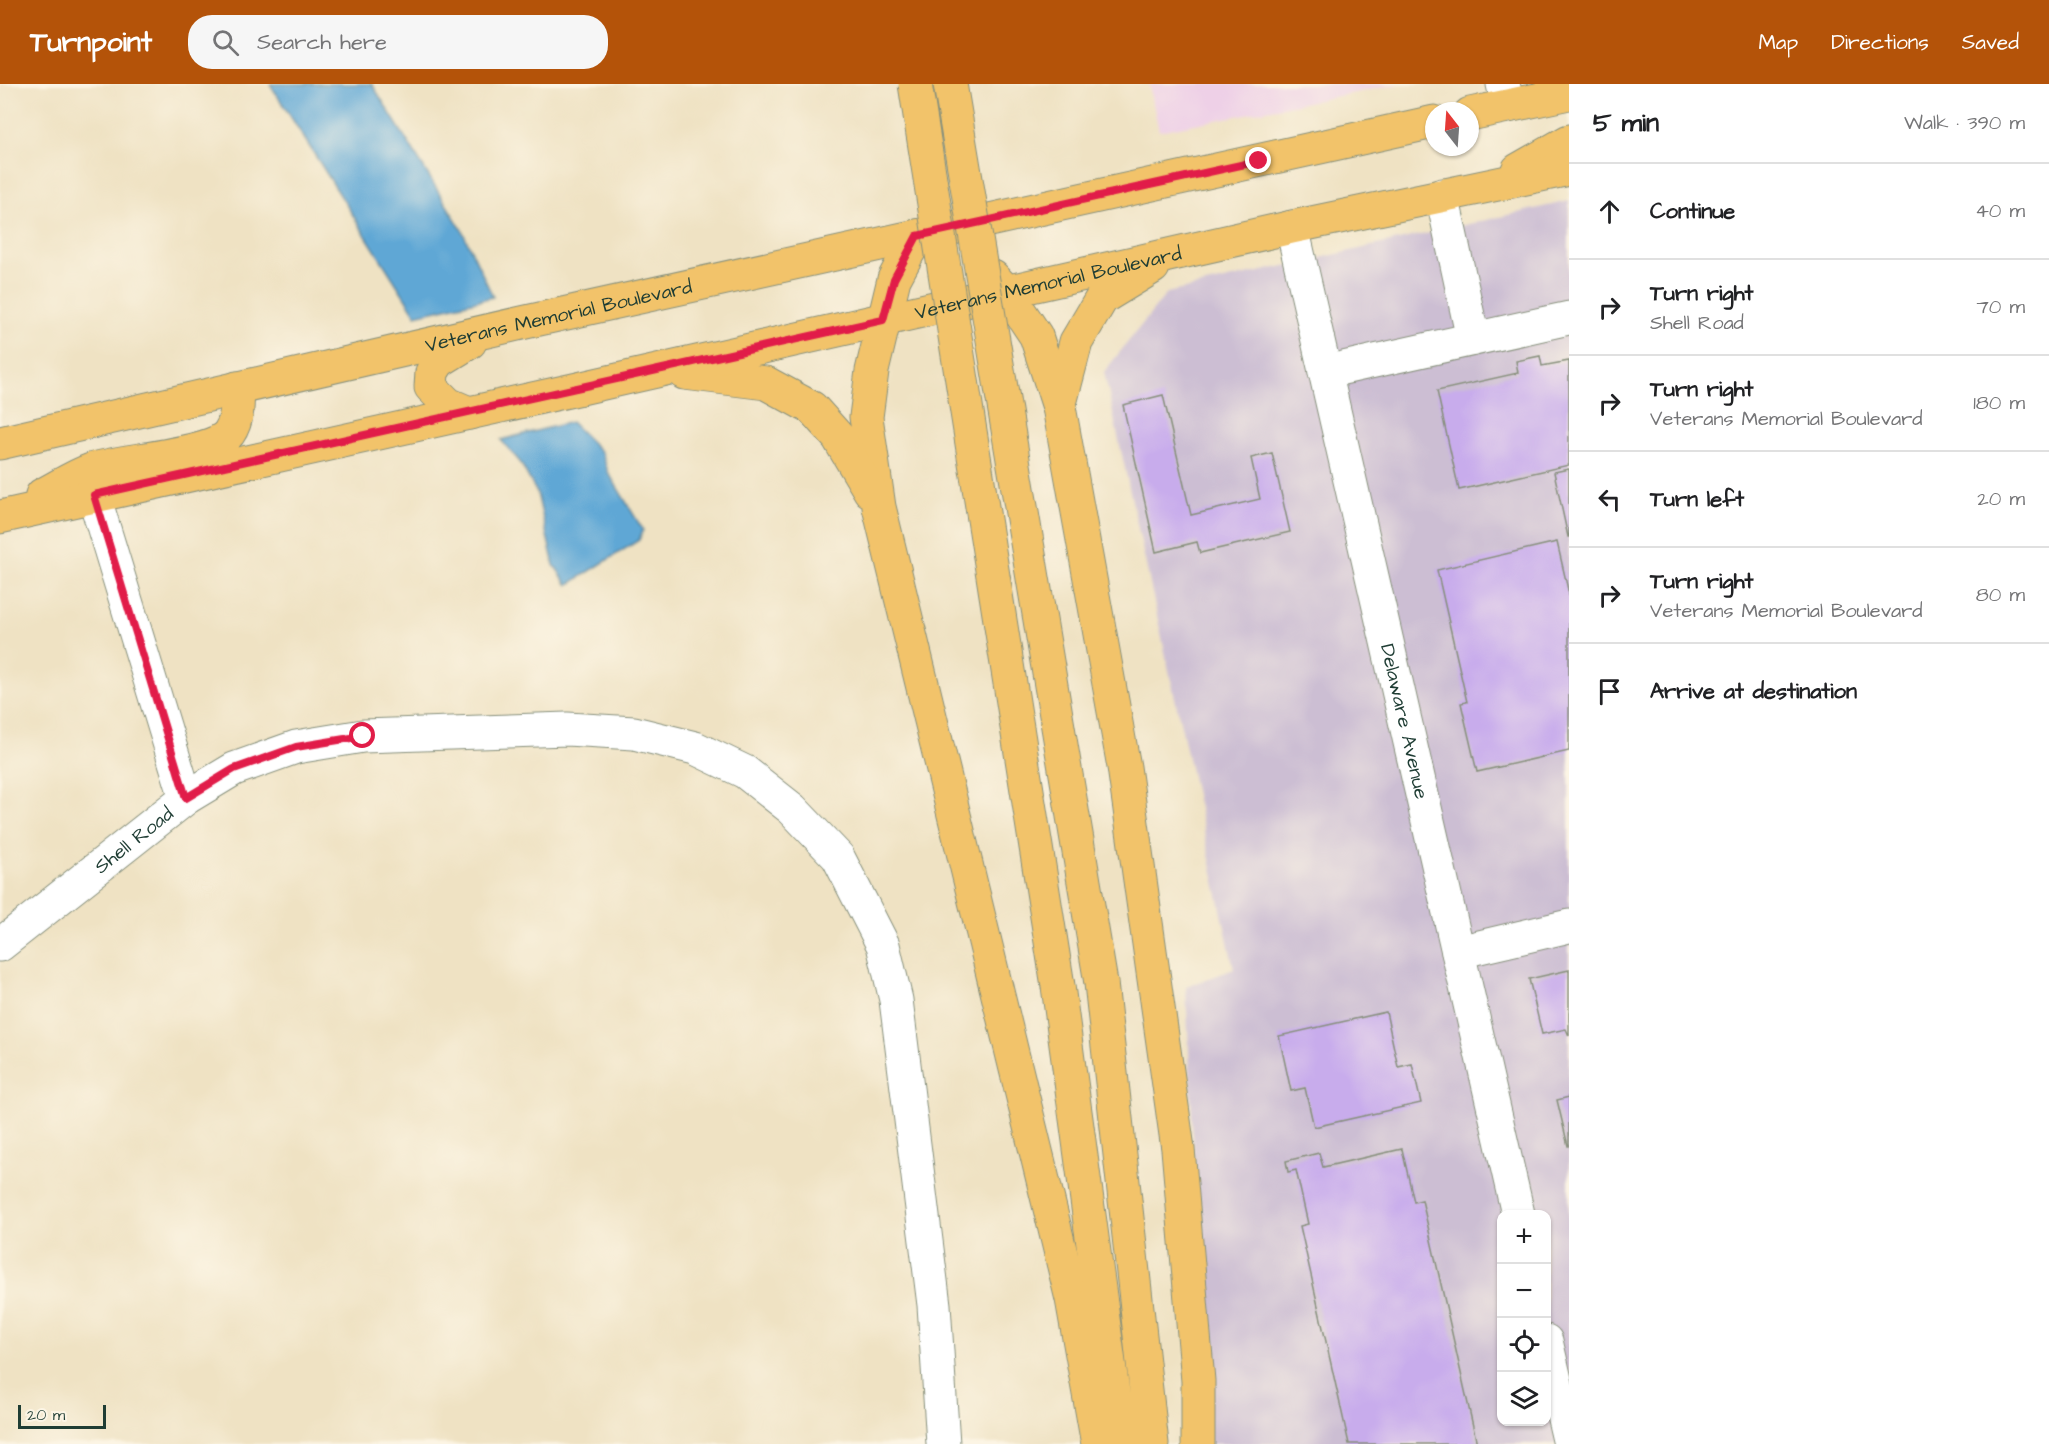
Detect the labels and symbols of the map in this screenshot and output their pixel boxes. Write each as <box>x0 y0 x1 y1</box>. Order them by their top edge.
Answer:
north arrow <box>1425 102 1479 156</box>
route end <box>1245 147 1271 173</box>
street label: Veterans Memorial Boulevard <box>912 239 1184 327</box>
street label: Veterans Memorial Boulevard <box>423 273 695 360</box>
street label: Delaware Avenue <box>1373 641 1436 802</box>
route start <box>349 722 375 748</box>
street label: Shell Road <box>88 800 180 880</box>
scale bar <box>18 1402 106 1430</box>

